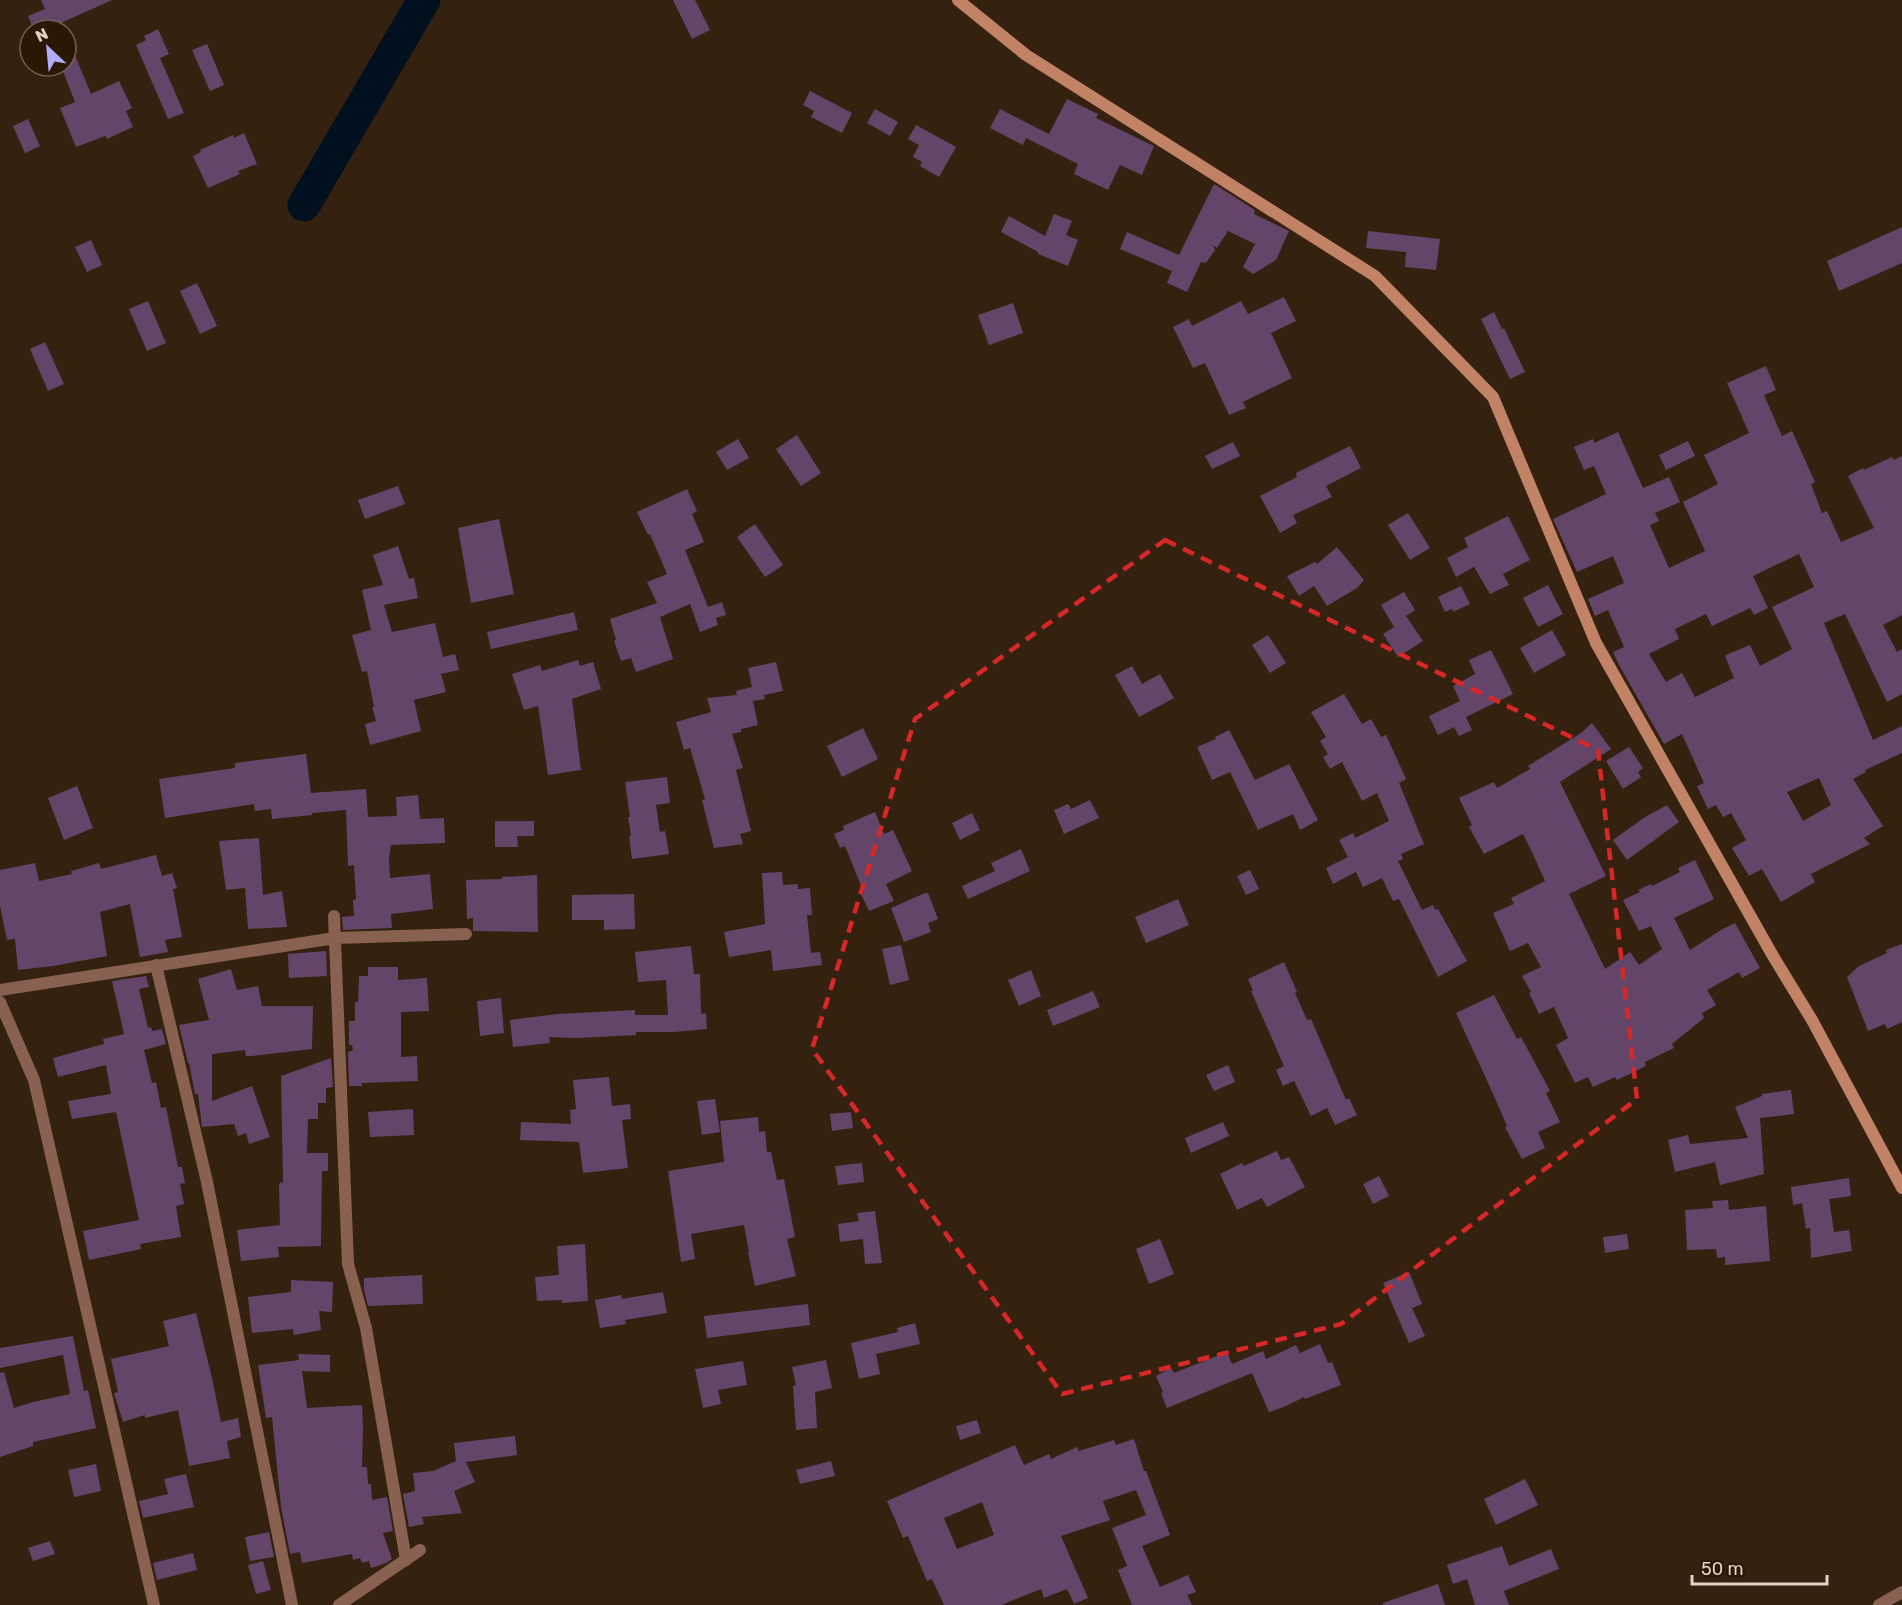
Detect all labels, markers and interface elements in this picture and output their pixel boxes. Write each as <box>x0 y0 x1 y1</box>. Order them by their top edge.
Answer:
north arrow <box>18 18 78 78</box>
text: N <box>32 24 51 46</box>
scale bar <box>1692 1548 1827 1586</box>
text: 50 m <box>1701 1558 1744 1580</box>

